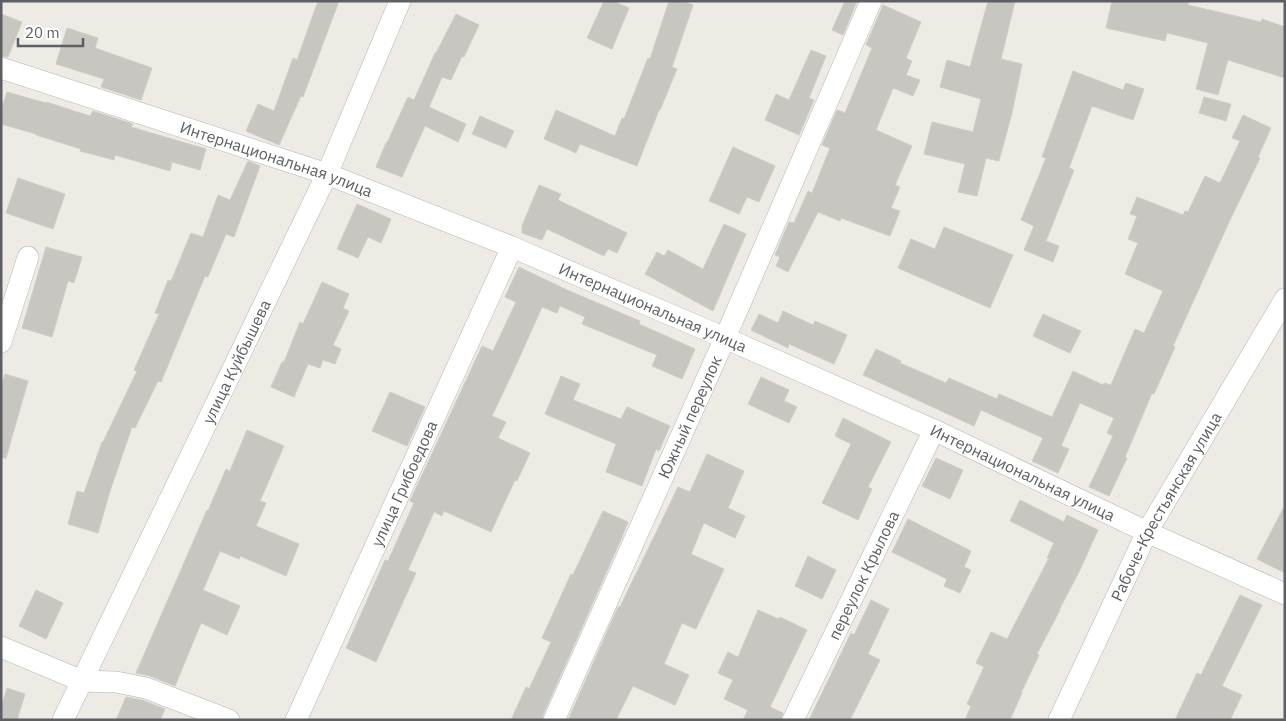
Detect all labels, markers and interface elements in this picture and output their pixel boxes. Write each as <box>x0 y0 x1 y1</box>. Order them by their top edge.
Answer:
scale bar <box>18 15 82 47</box>
text: 20 m <box>25 23 60 42</box>
street label: Интернациональная улица <box>177 117 376 201</box>
street label: Интернациональная улица <box>556 258 750 357</box>
street label: улица Куйбышева <box>198 296 275 427</box>
street label: Южный переулок <box>654 352 726 481</box>
street label: Рабоче-Крестьянская улица <box>1106 408 1226 604</box>
street label: улица Грибоедова <box>367 417 442 550</box>
street label: Интернациональная улица <box>927 420 1119 525</box>
street label: переулок Крылова <box>824 507 903 643</box>

